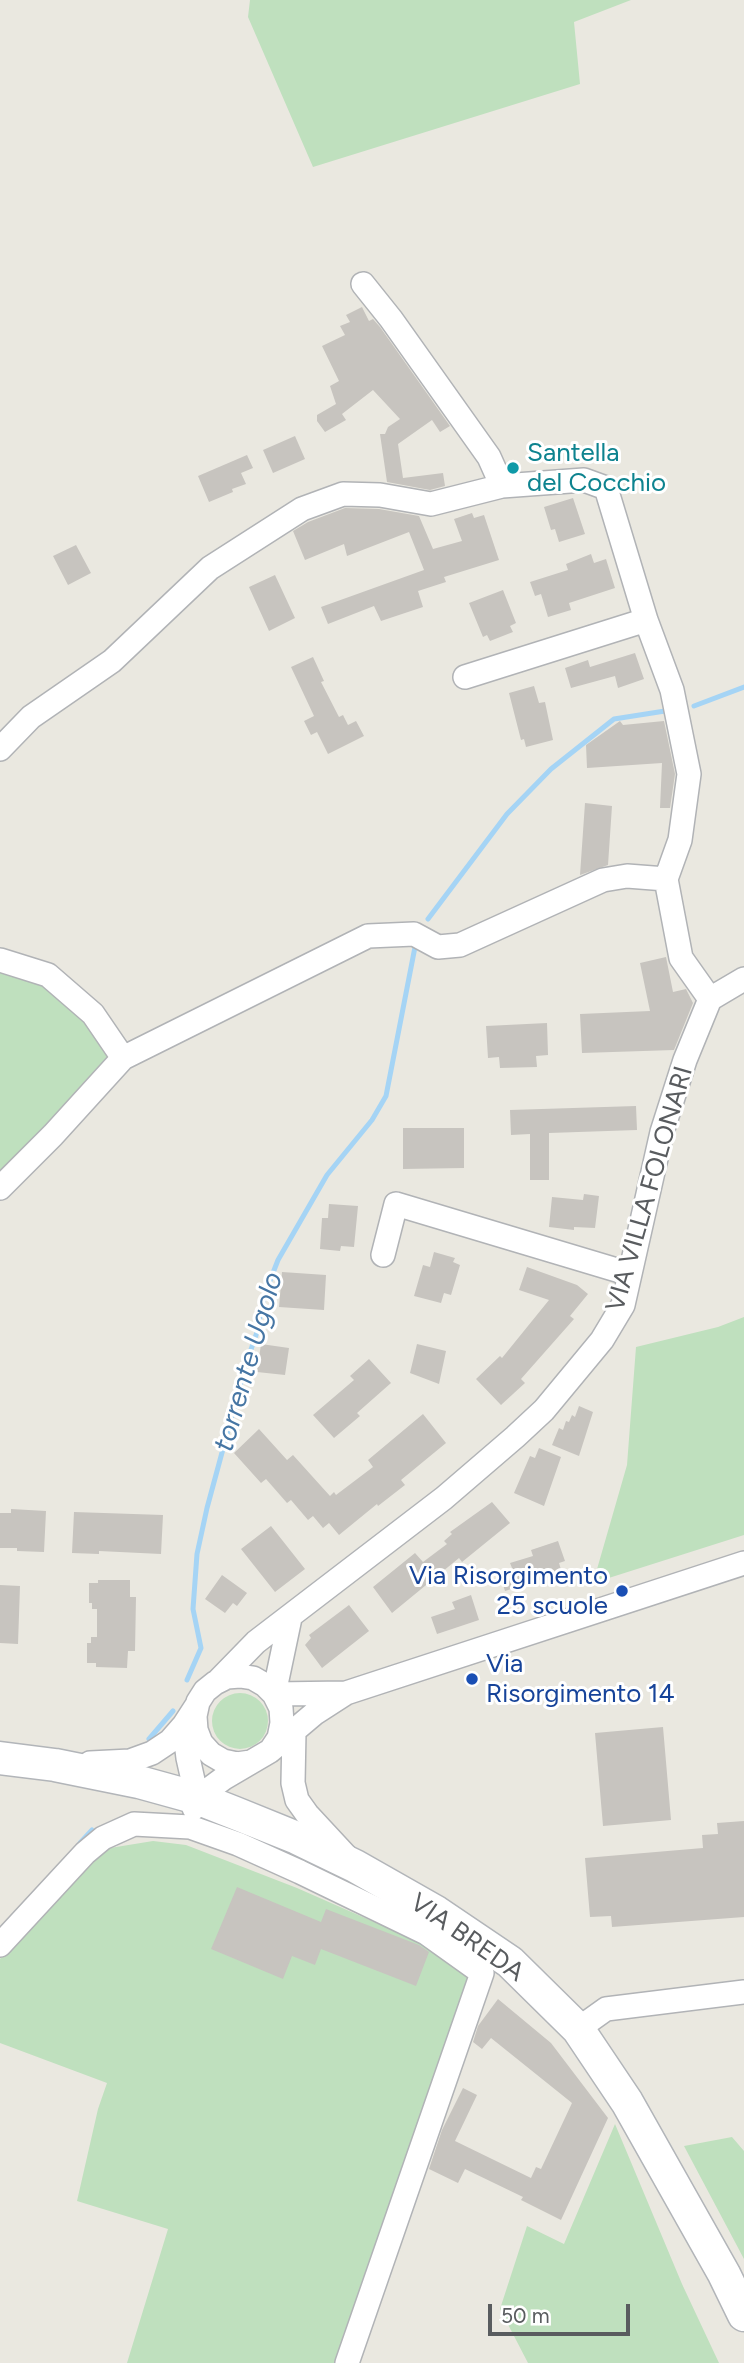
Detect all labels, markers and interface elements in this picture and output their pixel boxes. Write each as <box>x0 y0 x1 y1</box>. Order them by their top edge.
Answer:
place label: Santella del Cocchio <box>527 437 666 498</box>
marker: Santella del Cocchio <box>505 460 521 476</box>
street label: VIA VILLA FOLONARI <box>600 1063 700 1315</box>
water label: torrente Ugolo <box>207 1268 291 1456</box>
place label: Via Risorgimento 25 scuole <box>409 1560 608 1622</box>
marker: Via Risorgimento 25 scuole <box>614 1583 630 1599</box>
place label: Via Risorgimento 14 <box>486 1648 675 1710</box>
marker: Via Risorgimento 14 <box>464 1671 480 1687</box>
street label: VIA BREDA <box>404 1887 530 1989</box>
scale bar <box>492 2290 634 2334</box>
text: 50 m <box>501 2303 550 2328</box>

